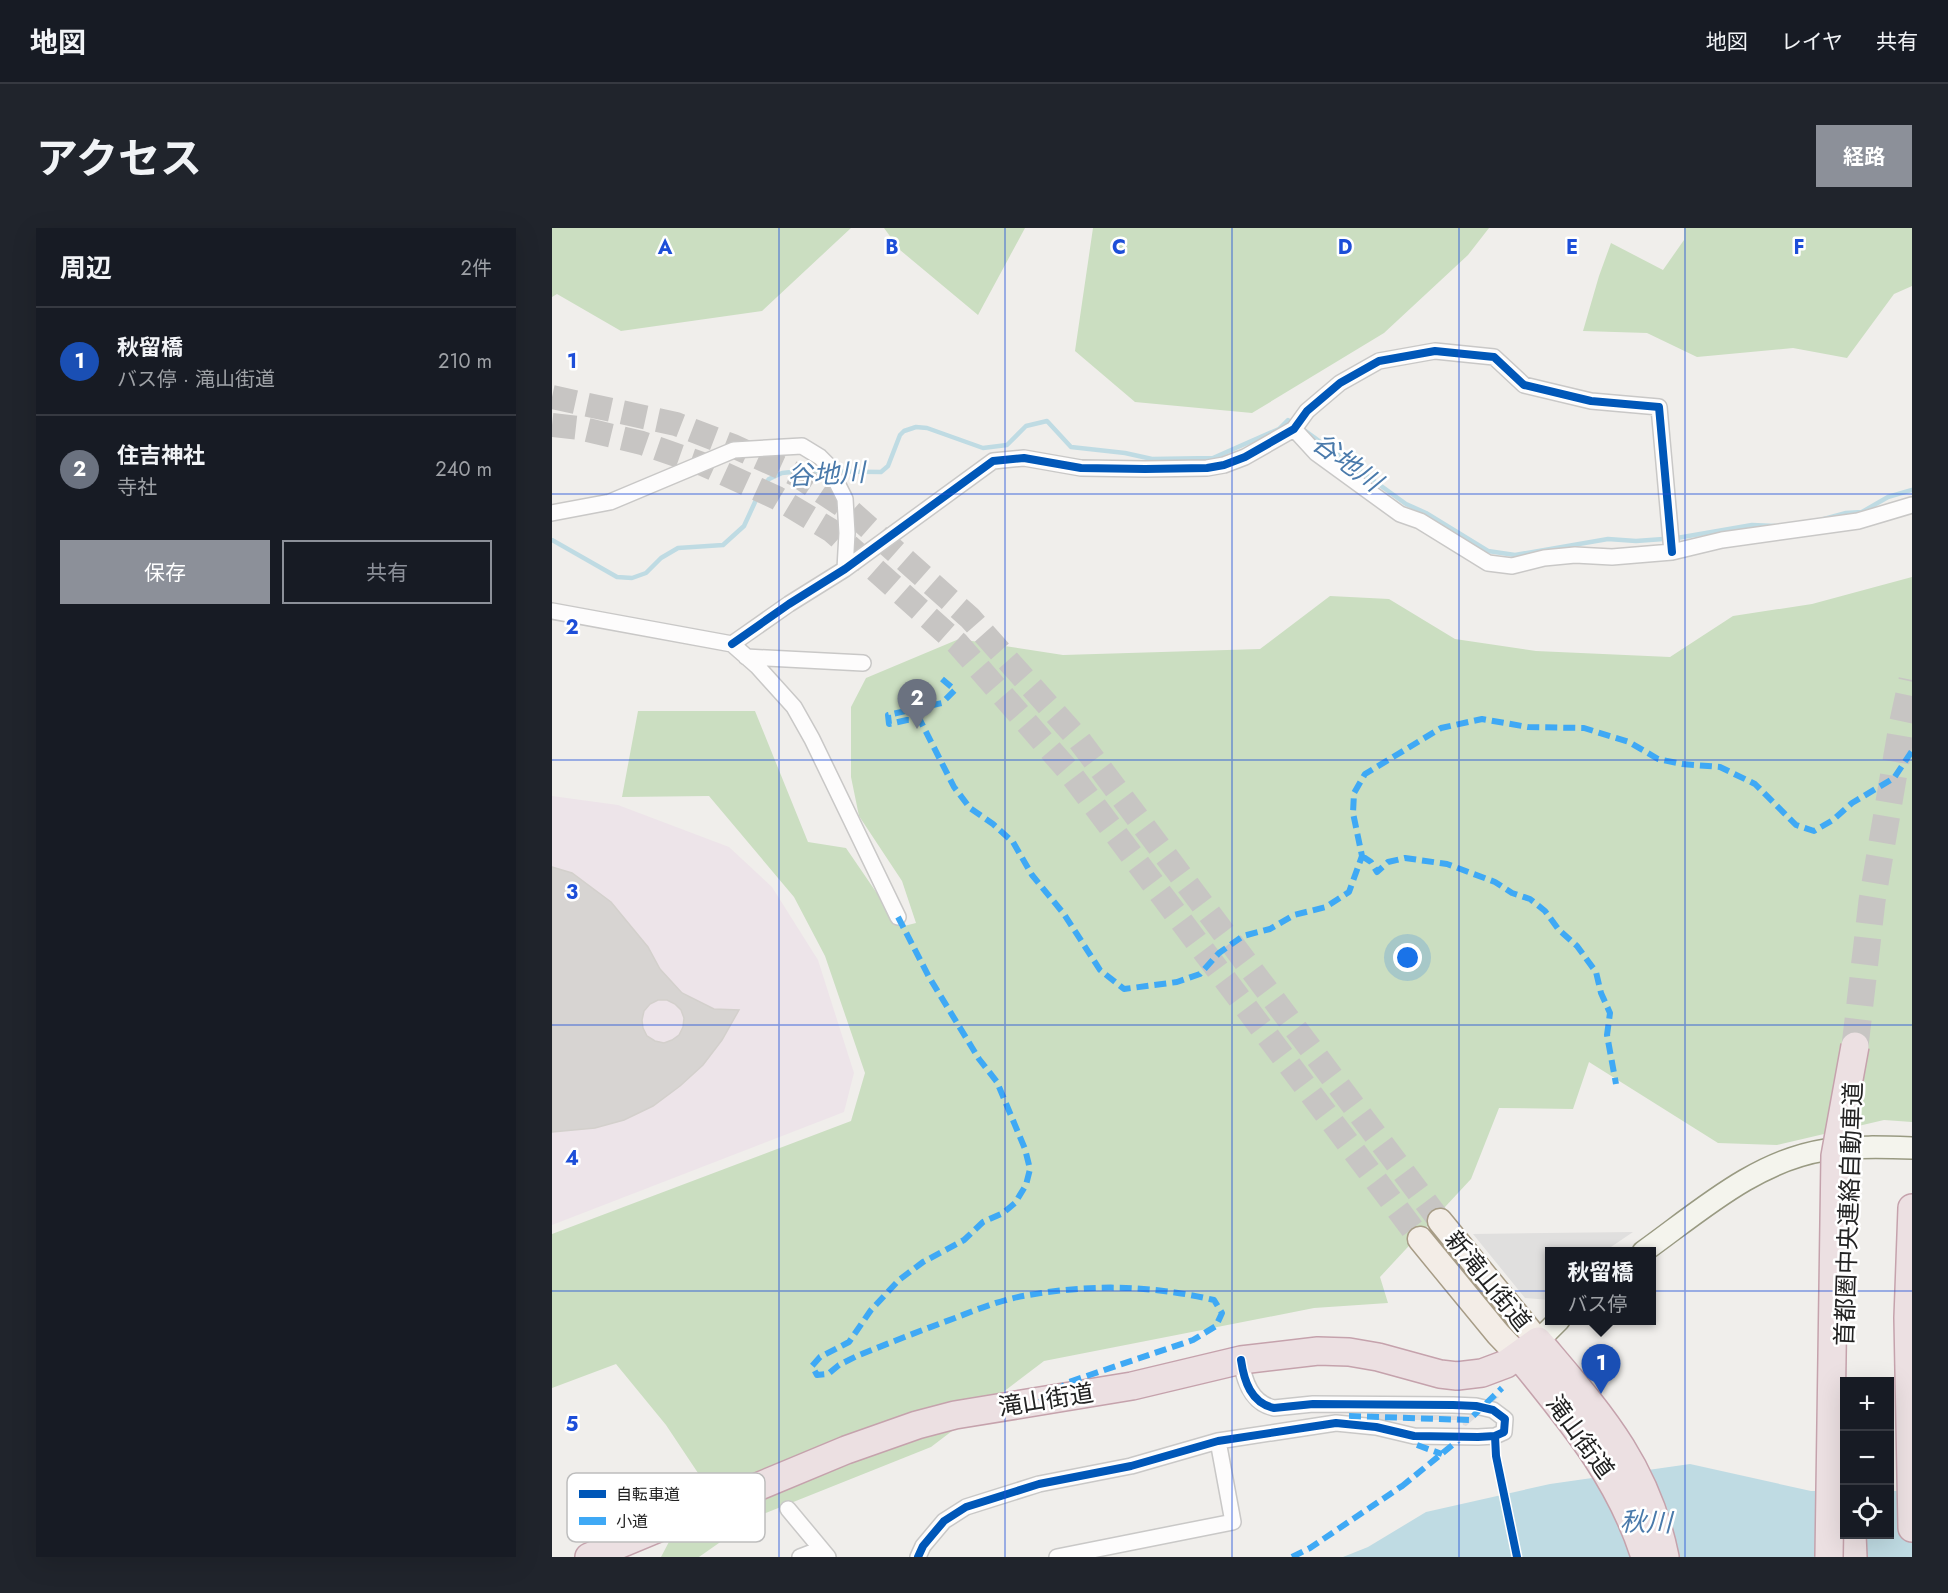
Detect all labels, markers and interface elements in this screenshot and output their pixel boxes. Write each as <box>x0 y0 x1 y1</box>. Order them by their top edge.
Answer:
text: 地図 <box>30 22 86 63</box>
text: 地図 <box>1706 27 1748 57</box>
text: レイヤ <box>1781 27 1843 57</box>
text: 共有 <box>1876 27 1918 57</box>
button: 経路 <box>1816 125 1912 187</box>
text: アクセス <box>36 128 202 189</box>
text: A <box>657 233 673 262</box>
text: B <box>885 233 899 262</box>
text: C <box>1112 233 1126 262</box>
text: D <box>1338 233 1352 262</box>
text: E <box>1566 233 1578 262</box>
text: F <box>1793 233 1805 262</box>
text: 周辺 <box>60 249 112 287</box>
text: 2件 <box>461 254 492 283</box>
text: 秋留橋 <box>117 331 183 363</box>
text: 1 <box>74 347 85 376</box>
text: 210 m <box>438 347 492 376</box>
text: 1 <box>567 347 577 376</box>
text: バス停 · 滝山街道 <box>117 365 275 394</box>
water label: 谷地川 <box>1304 424 1392 502</box>
text: 住吉神社 <box>117 439 205 471</box>
water label: 谷地川 <box>786 453 869 495</box>
text: 2 <box>73 455 86 484</box>
text: 240 m <box>435 455 492 484</box>
text: 寺社 <box>117 473 157 502</box>
button: 保存 <box>60 540 270 604</box>
button: 共有 <box>282 540 492 604</box>
text: 2 <box>565 613 579 642</box>
pin: 2 <box>898 680 937 729</box>
text: 3 <box>566 878 578 907</box>
your location <box>1393 943 1422 972</box>
street label: 首都圏中央連絡自動車道 <box>1826 1081 1871 1347</box>
text: 4 <box>565 1144 579 1173</box>
street label: 新滝山街道 <box>1437 1223 1540 1338</box>
popup <box>1545 1247 1656 1325</box>
text: 秋留橋 <box>1567 1256 1634 1288</box>
text: バス停 <box>1567 1290 1627 1319</box>
pin: 1 <box>1582 1344 1620 1394</box>
street label: 滝山街道 <box>996 1375 1096 1424</box>
map controls <box>1840 1377 1894 1539</box>
button: + <box>1840 1377 1894 1431</box>
street label: 滝山街道 <box>1538 1388 1623 1486</box>
text: 5 <box>566 1410 579 1439</box>
button: − <box>1840 1431 1894 1485</box>
legend <box>567 1473 765 1542</box>
text: 自転車道 <box>616 1483 680 1506</box>
button: locate <box>1840 1485 1894 1539</box>
water label: 秋川 <box>1620 1503 1675 1542</box>
text: 小道 <box>616 1510 648 1533</box>

